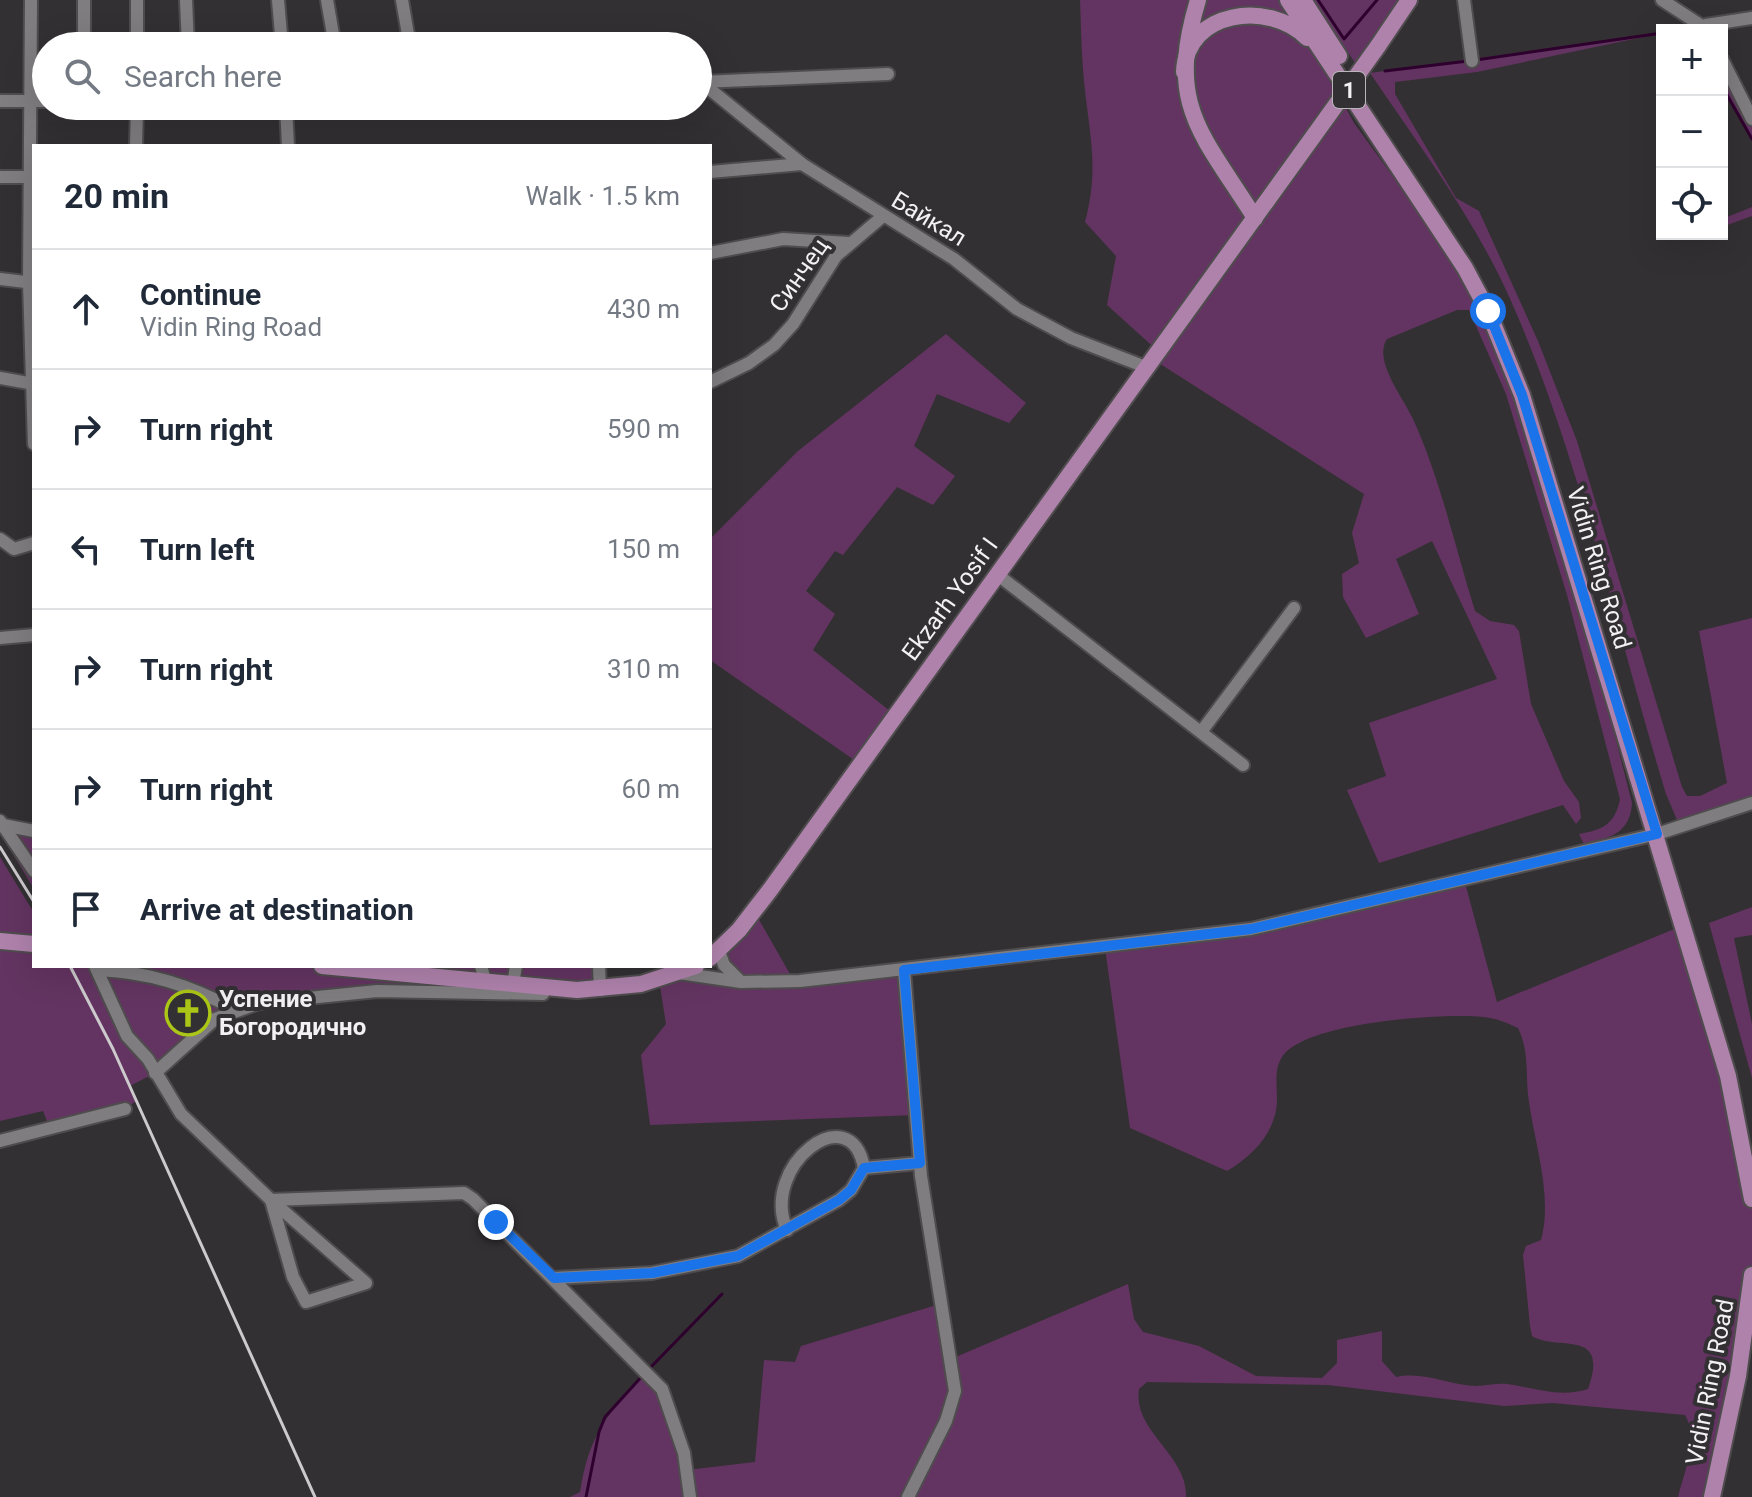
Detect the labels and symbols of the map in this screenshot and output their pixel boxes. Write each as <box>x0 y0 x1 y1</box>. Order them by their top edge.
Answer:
road number: 1 <box>1333 72 1365 108</box>
street label: Байкал <box>887 186 971 252</box>
street label: Синчец <box>764 233 834 317</box>
route start <box>1470 293 1506 329</box>
street label: Vidin Ring Road <box>1561 484 1637 652</box>
street label: Ekzarh Yosif I <box>896 532 1004 666</box>
place label: Успение Богородично <box>219 985 366 1041</box>
church icon: Успение Богородично <box>164 989 212 1037</box>
route end <box>478 1204 514 1240</box>
street label: Vidin Ring Road <box>1680 1297 1740 1467</box>

